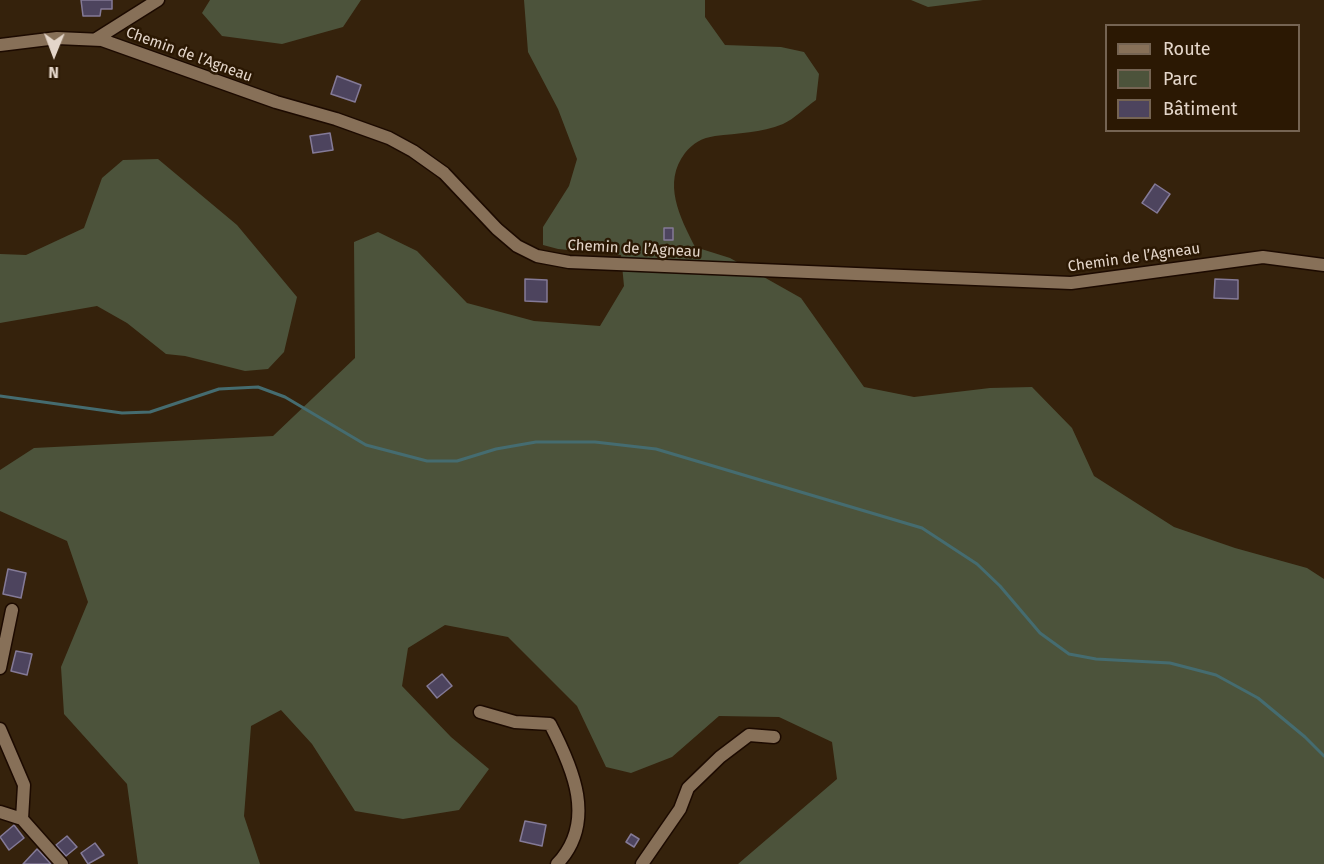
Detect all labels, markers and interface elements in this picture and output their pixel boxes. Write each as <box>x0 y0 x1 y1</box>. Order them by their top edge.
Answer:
north arrow <box>24 24 84 84</box>
street label: Chemin de l’Agneau <box>123 24 255 86</box>
legend <box>1105 24 1300 132</box>
text: Route <box>1163 38 1211 60</box>
text: N <box>48 63 59 82</box>
text: Parc <box>1163 68 1197 90</box>
text: Bâtiment <box>1163 98 1238 120</box>
street label: Chemin de l’Agneau <box>567 237 701 261</box>
street label: Chemin de l’Agneau <box>1067 240 1201 276</box>

